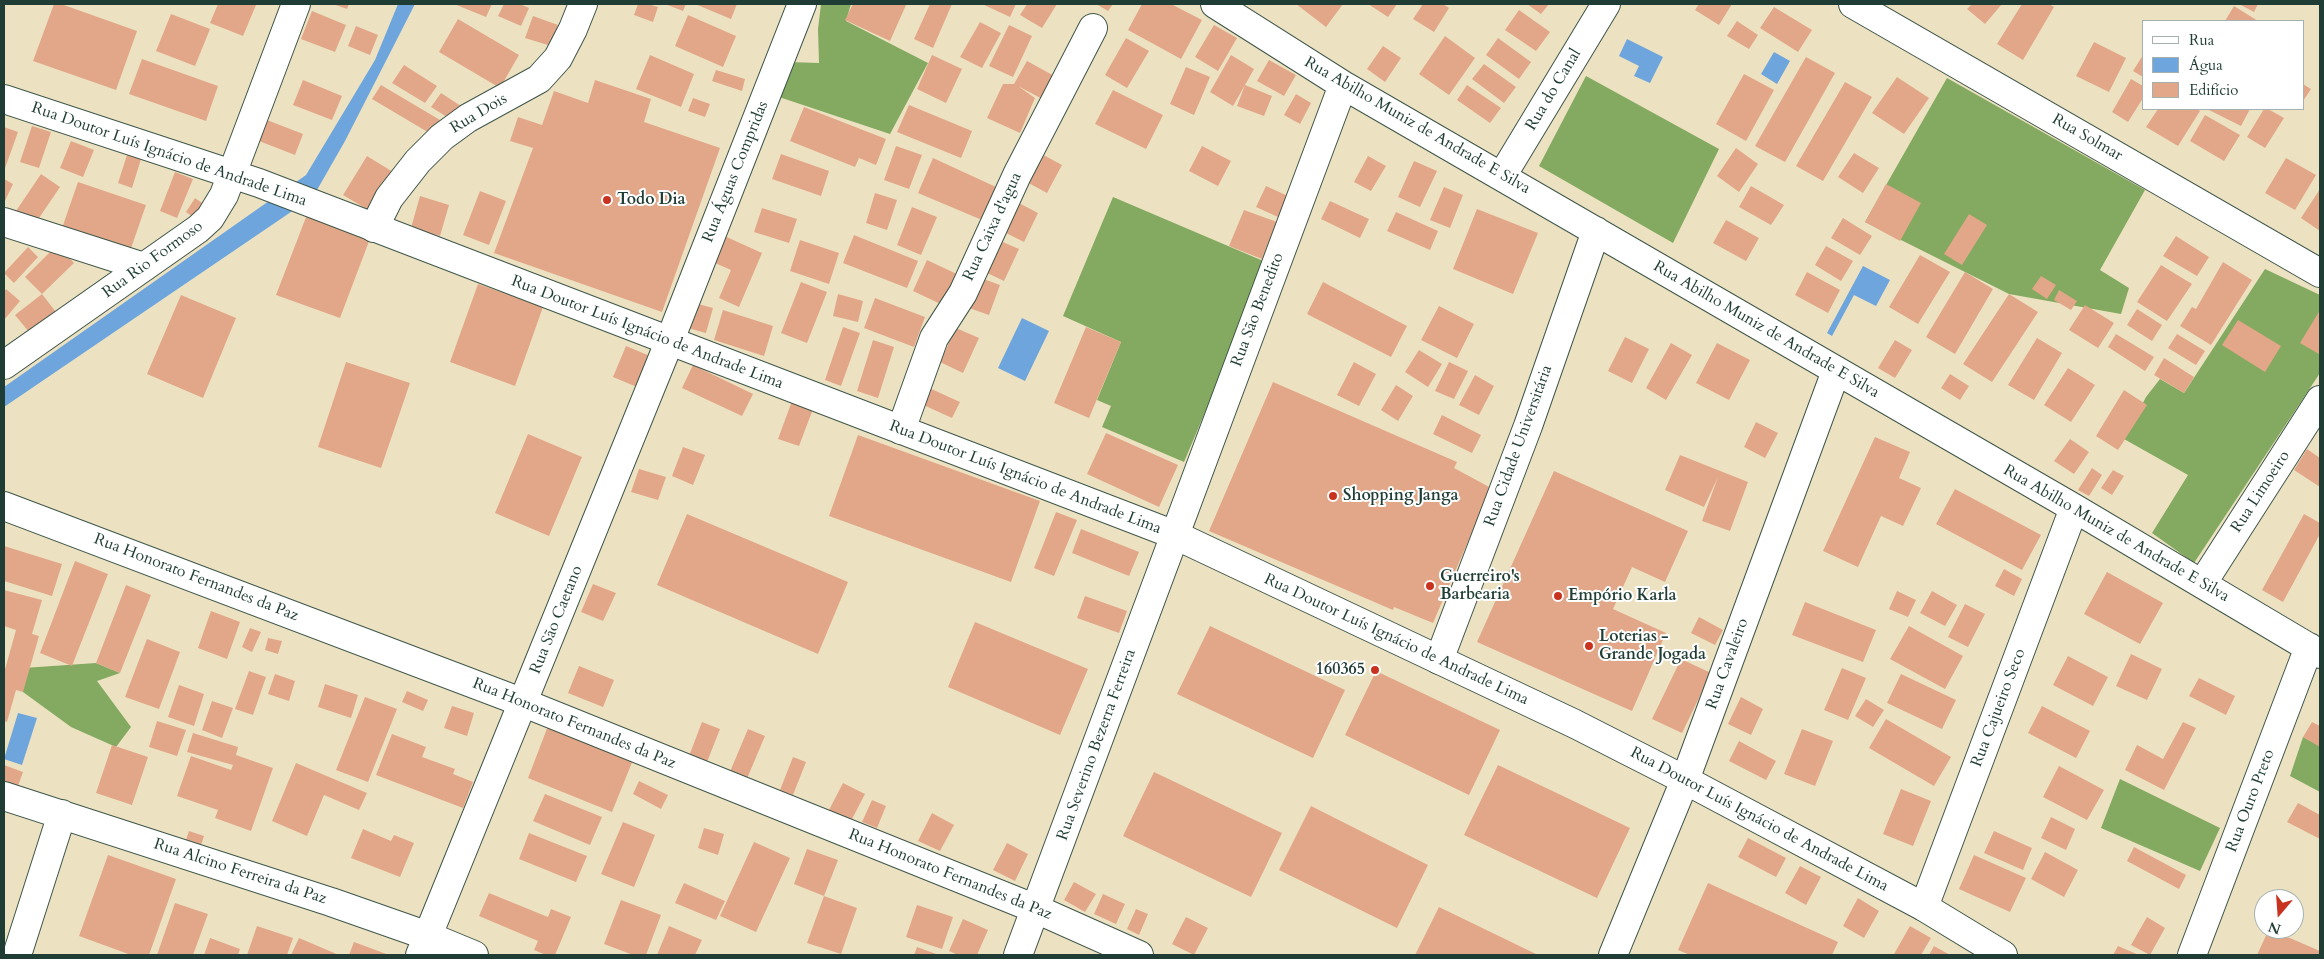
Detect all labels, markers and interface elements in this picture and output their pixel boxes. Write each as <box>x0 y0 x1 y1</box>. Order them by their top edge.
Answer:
legend <box>2142 20 2304 110</box>
text: Rua <box>2189 30 2214 50</box>
street label: Rua do Canal <box>1522 46 1586 134</box>
street label: Rua Abilho Muniz de Andrade E Silva <box>1301 53 1533 199</box>
text: Água <box>2189 55 2223 75</box>
text: Edifício <box>2189 80 2238 100</box>
street label: Rua Dois <box>447 90 511 138</box>
street label: Rua Águas Compridas <box>699 98 773 246</box>
street label: Rua Doutor Luís Ignácio de Andrade Lima <box>29 99 309 211</box>
street label: Rua Solmar <box>2048 110 2126 166</box>
street label: Rua Caixa d'agua <box>959 170 1027 284</box>
place label: Todo Dia <box>617 190 686 210</box>
marker: Todo Dia <box>601 194 613 206</box>
street label: Rua Rio Formoso <box>99 217 207 303</box>
street label: Rua São Benedito <box>1227 250 1289 370</box>
street label: Rua Abilho Muniz de Andrade E Silva <box>1650 257 1882 403</box>
street label: Rua Doutor Luís Ignácio de Andrade Lima <box>508 272 786 394</box>
street label: Rua Cidade Universitária <box>1481 363 1557 529</box>
street label: Rua Doutor Luís Ignácio de Andrade Lima <box>886 417 1164 539</box>
street label: Rua Limoeiro <box>2227 447 2295 537</box>
street label: Rua Abilho Muniz de Andrade E Silva <box>2000 461 2232 607</box>
place label: Shopping Janga <box>1343 486 1459 506</box>
marker: Shopping Janga <box>1327 490 1339 502</box>
street label: Rua Honorato Fernandes da Paz <box>91 530 301 626</box>
street label: Rua São Caetano <box>527 563 587 677</box>
place label: Guerreiro's Barbearia <box>1440 567 1520 605</box>
street label: Rua Doutor Luís Ignácio de Andrade Lima <box>1261 570 1531 710</box>
marker: Guerreiro's Barbearia <box>1424 580 1436 592</box>
place label: Empório Karla <box>1568 586 1677 606</box>
marker: Empório Karla <box>1552 590 1564 602</box>
street label: Rua Cavaleiro <box>1703 616 1753 712</box>
place label: Loterias - Grande Jogada <box>1599 627 1706 665</box>
marker: Loterias - Grande Jogada <box>1583 640 1595 652</box>
street label: Rua Cajueiro Seco <box>1968 646 2030 770</box>
street label: Rua Severino Bezerra Ferreira <box>1053 647 1141 843</box>
place label: 160365 <box>1316 660 1365 680</box>
marker: 160365 <box>1369 664 1381 676</box>
street label: Rua Honorato Fernandes da Paz <box>470 674 678 774</box>
street label: Rua Doutor Luís Ignácio de Andrade Lima <box>1627 744 1891 896</box>
street label: Rua Ouro Preto <box>2223 747 2279 855</box>
street label: Rua Honorato Fernandes da Paz <box>846 825 1054 925</box>
street label: Rua Alcino Ferreira da Paz <box>151 835 329 909</box>
north arrow <box>2254 889 2304 939</box>
text: N <box>2266 917 2283 939</box>

